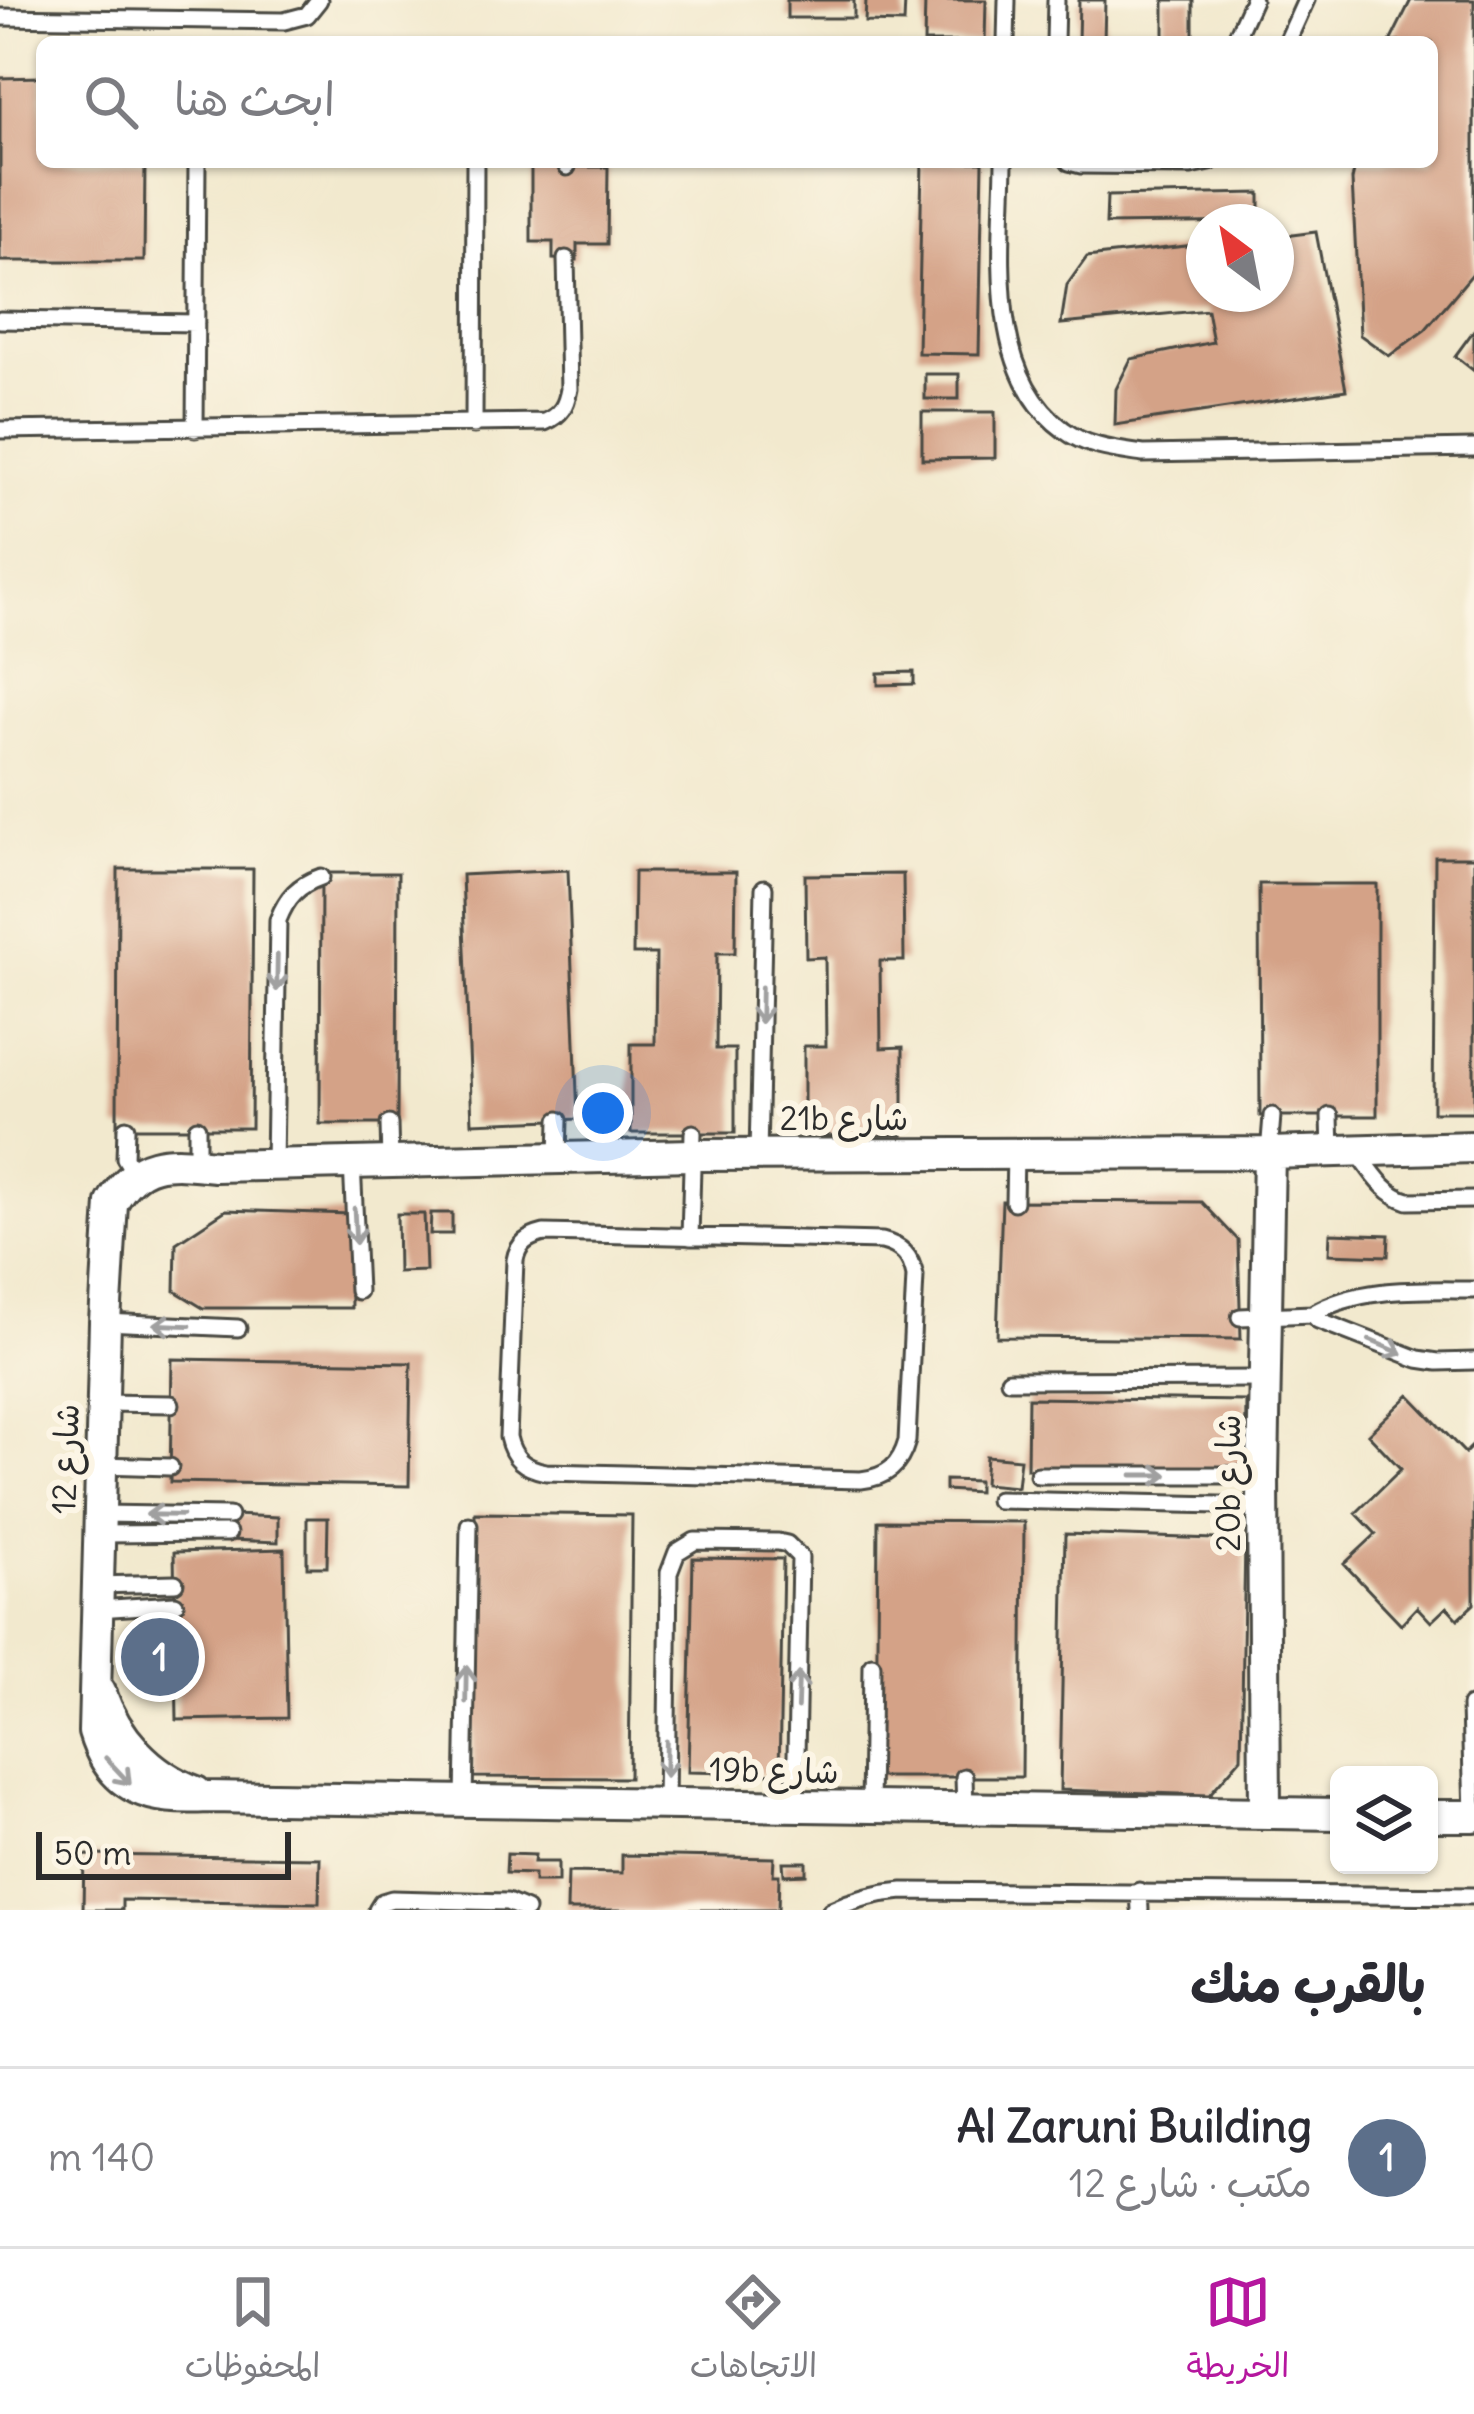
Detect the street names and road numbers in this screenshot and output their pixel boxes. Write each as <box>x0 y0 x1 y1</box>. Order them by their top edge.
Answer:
street label: 21b شارع <box>780 1097 908 1142</box>
street label: شارع 12 <box>42 1403 91 1515</box>
street label: 20b شارع <box>1207 1414 1252 1552</box>
street label: 19b شارع <box>709 1748 839 1795</box>

